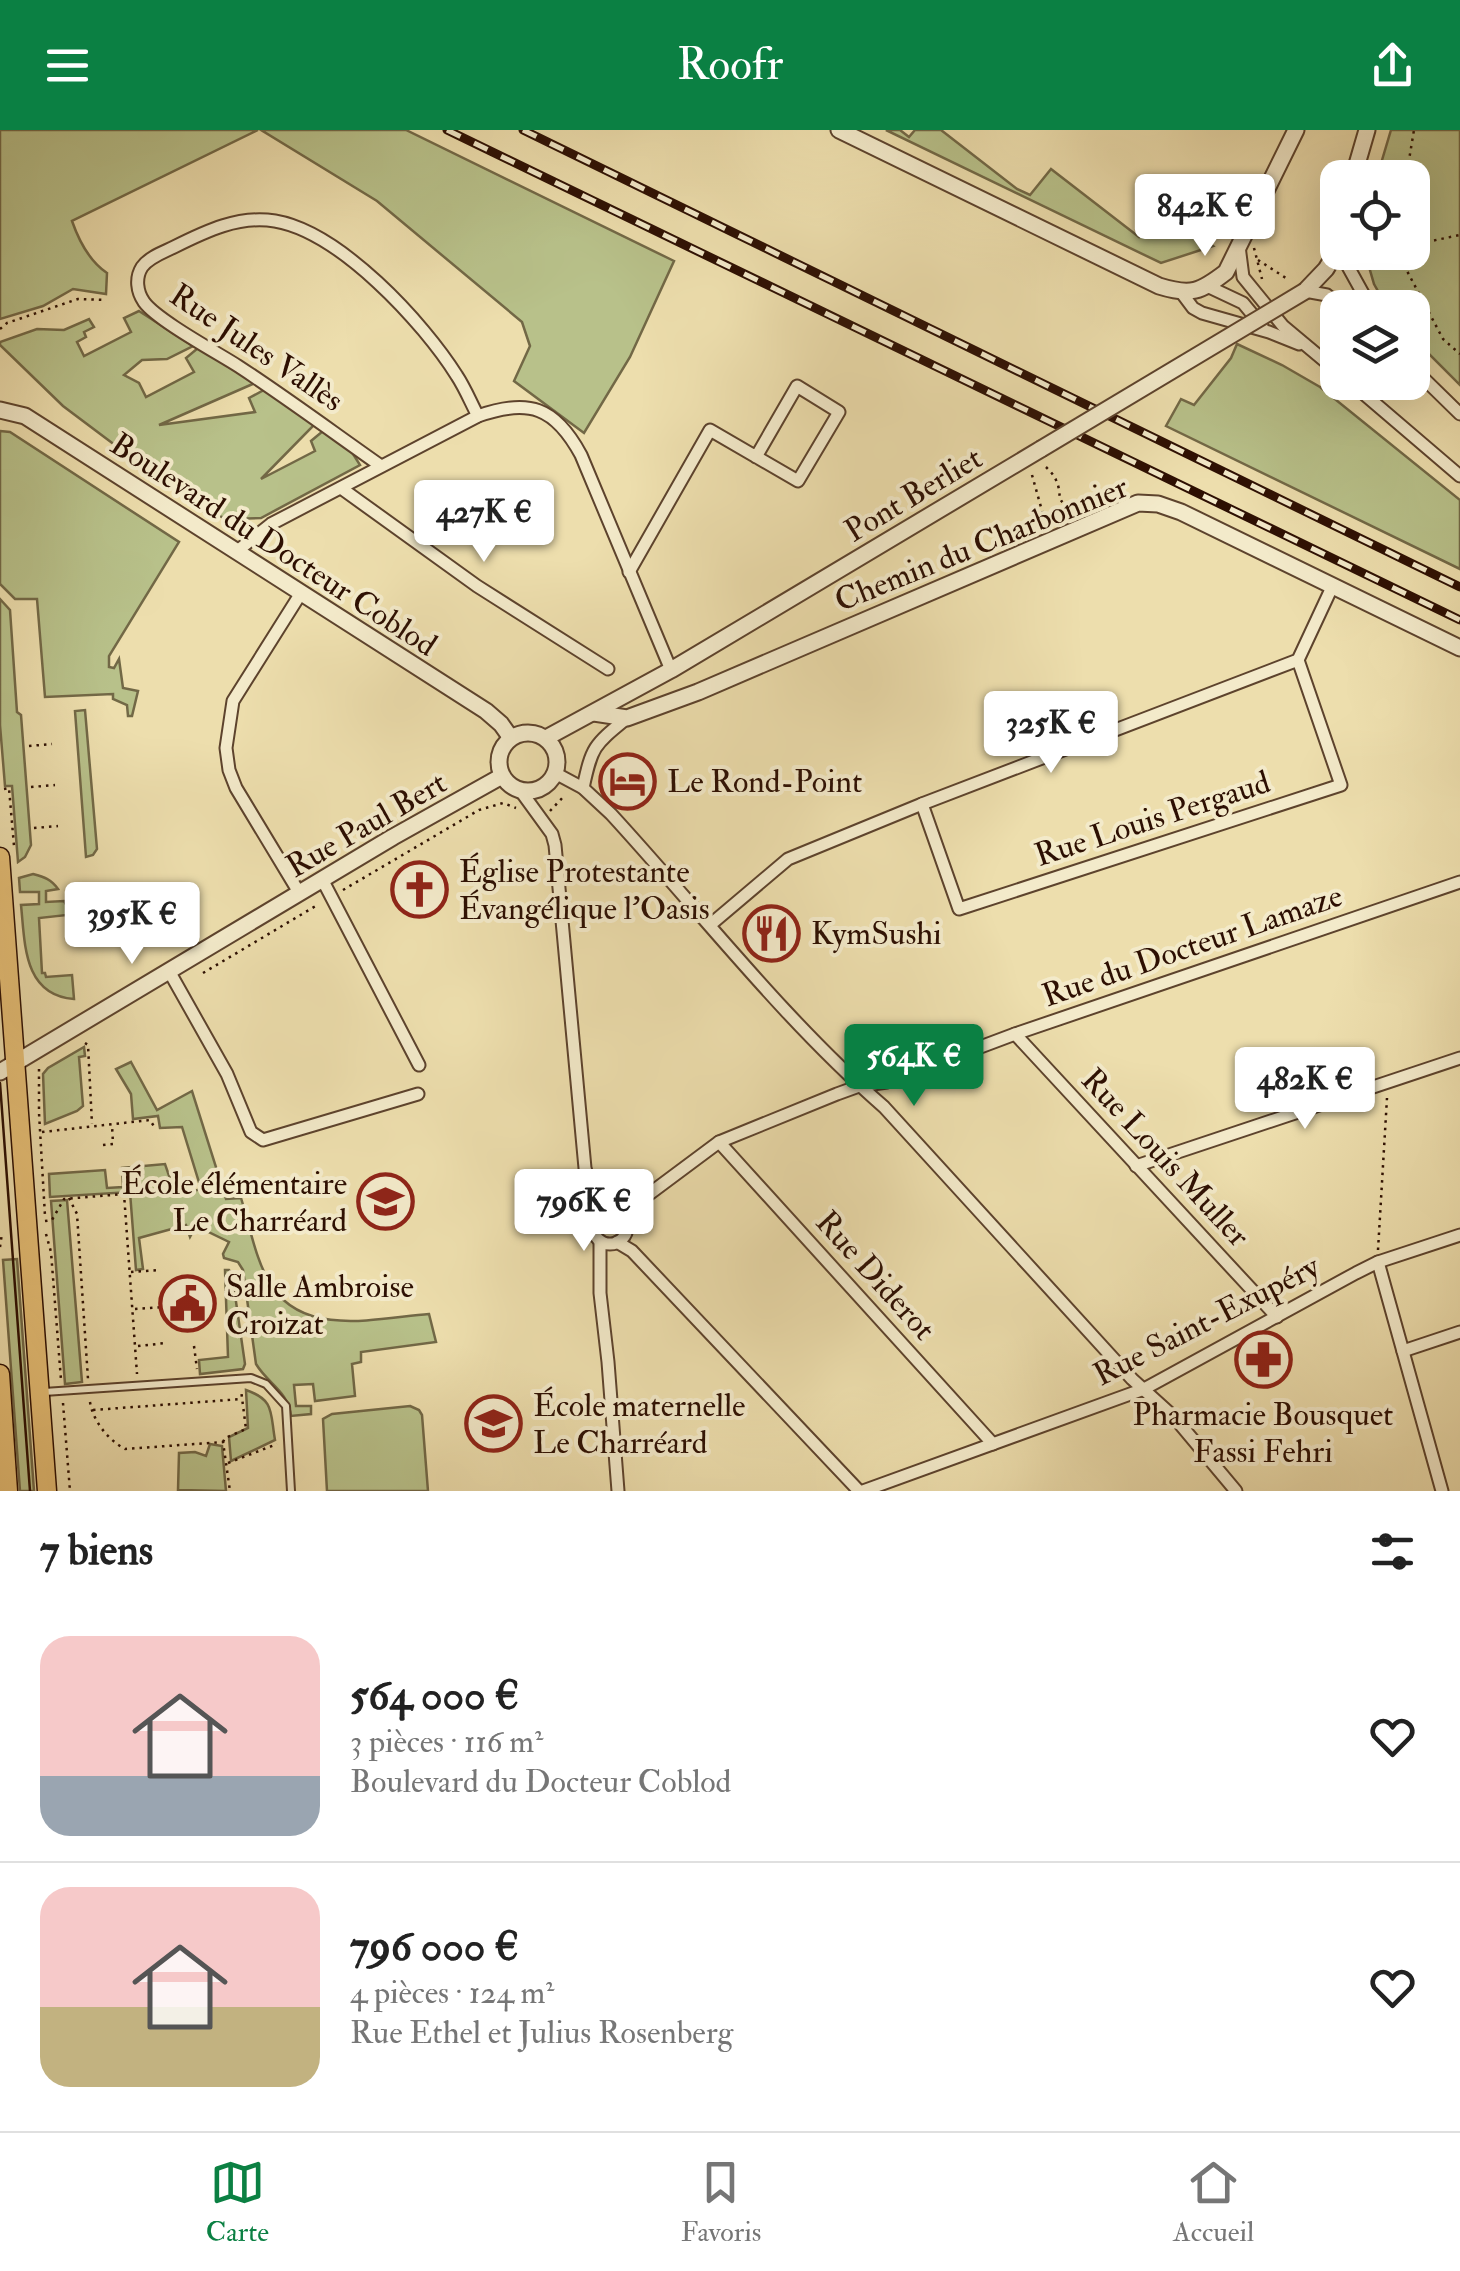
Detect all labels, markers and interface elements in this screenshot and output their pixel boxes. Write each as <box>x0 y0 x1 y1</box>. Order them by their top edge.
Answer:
text: Roofr <box>677 37 783 93</box>
icon: menu <box>40 38 95 93</box>
icon: share <box>1365 38 1420 93</box>
map controls <box>1320 160 1430 400</box>
button: locate <box>1320 160 1430 270</box>
pin: 842K € <box>1124 174 1286 259</box>
text: 842K € <box>1157 186 1253 226</box>
street label: Rue Jules Vallès <box>162 275 351 421</box>
button: layers <box>1320 290 1430 400</box>
street label: Boulevard du Docteur Coblod <box>103 424 444 666</box>
street label: Pont Berliet <box>838 438 989 551</box>
street label: Chemin du Charbonnier <box>829 467 1134 621</box>
pin: 427K € <box>403 480 565 565</box>
text: 427K € <box>436 492 532 532</box>
pin: 325K € <box>970 691 1132 776</box>
text: 325K € <box>1006 703 1096 743</box>
hotel icon: Le Rond-Point <box>598 751 658 811</box>
place label: Le Rond-Point <box>667 762 862 802</box>
street label: Rue Louis Pergaud <box>1030 762 1275 876</box>
street label: Rue Paul Bert <box>279 763 454 887</box>
place label: Église Protestante Évangélique l’Oasis <box>459 852 710 929</box>
church icon: Église Protestante Évangélique l’Oasis <box>390 859 450 919</box>
street label: Rue du Docteur Lamaze <box>1037 876 1348 1016</box>
pin: 395K € <box>51 882 213 967</box>
text: 395K € <box>87 894 177 934</box>
restaurant icon: KymSushi <box>742 903 802 963</box>
place label: KymSushi <box>811 914 942 954</box>
pin: 564K € <box>833 1024 995 1109</box>
text: 564K € <box>866 1036 962 1076</box>
pin: 482K € <box>1224 1047 1386 1132</box>
text: 482K € <box>1257 1059 1353 1099</box>
street label: Rue Louis Muller <box>1072 1060 1258 1255</box>
place label: École élémentaire Le Charréard <box>121 1164 347 1241</box>
pin: 796K € <box>503 1169 665 1254</box>
school or university icon: École élémentaire Le Charréard <box>356 1171 416 1231</box>
text: 796K € <box>536 1181 632 1221</box>
street label: Rue Diderot <box>807 1203 944 1349</box>
street label: Rue Saint-Exupéry <box>1087 1246 1327 1395</box>
place label: Salle Ambroise Croizat <box>226 1267 414 1344</box>
public building icon: Salle Ambroise Croizat <box>157 1274 217 1334</box>
pharmacy icon: Pharmacie Bousquet Fassi Fehri <box>1233 1330 1293 1390</box>
place label: École maternelle Le Charréard <box>533 1386 745 1463</box>
school or university icon: École maternelle Le Charréard <box>464 1393 524 1453</box>
place label: Pharmacie Bousquet Fassi Fehri <box>1133 1395 1393 1472</box>
icon: filters <box>1365 1524 1420 1579</box>
text: 7 biens <box>40 1525 153 1577</box>
text: 564 000 € <box>350 1670 519 1722</box>
icon: home <box>120 1676 240 1796</box>
icon: heart <box>1365 1709 1420 1764</box>
text: 3 pièces · 116 m² <box>350 1722 543 1762</box>
text: Boulevard du Docteur Coblod <box>350 1762 731 1802</box>
text: 796 000 € <box>350 1921 519 1973</box>
icon: home <box>120 1927 240 2047</box>
icon: heart <box>1365 1960 1420 2015</box>
text: 4 pièces · 124 m² <box>350 1973 554 2013</box>
text: Rue Ethel et Julius Rosenberg <box>350 2013 733 2053</box>
tab: Carte <box>206 2155 269 2250</box>
tab: Favoris <box>681 2155 761 2250</box>
tab: Accueil <box>1173 2155 1254 2250</box>

